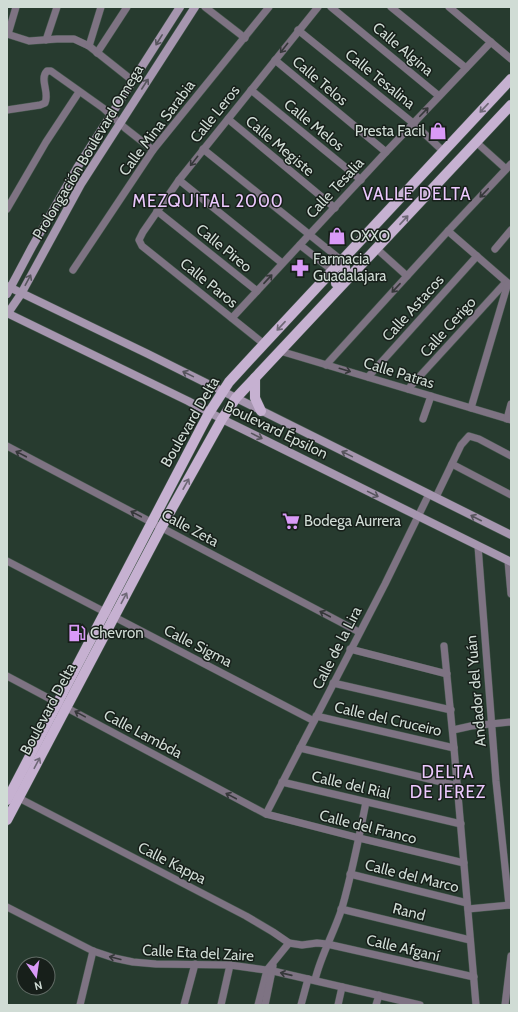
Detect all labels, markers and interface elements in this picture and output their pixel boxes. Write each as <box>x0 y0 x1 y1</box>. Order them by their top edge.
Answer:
street label: Calle Algina <box>369 18 438 80</box>
one-way arrow <box>155 34 163 45</box>
one-way arrow <box>280 43 288 54</box>
street label: Calle Tesalina <box>341 45 419 113</box>
street label: Calle Telos <box>289 53 351 109</box>
street label: Prolongación Boulevard Omega <box>29 61 148 242</box>
street label: Calle Mina Sarabia <box>115 76 199 179</box>
one-way arrow <box>141 79 149 90</box>
street label: Calle Leros <box>186 82 244 146</box>
street label: Calle Melos <box>280 95 348 155</box>
one-way arrow <box>479 103 489 113</box>
one-way arrow <box>419 107 429 117</box>
street label: Calle Megiste <box>242 112 318 180</box>
shop icon: Presta Facil <box>428 121 448 141</box>
place label: Presta Facil <box>355 122 425 140</box>
street label: Calle Tesalia <box>302 153 368 222</box>
one-way arrow <box>190 155 199 166</box>
district label: VALLE DELTA <box>362 184 472 204</box>
one-way arrow <box>479 188 489 198</box>
district label: MEZQUITAL 2000 <box>132 191 284 211</box>
one-way arrow <box>399 215 409 225</box>
street label: Calle Pireo <box>192 220 256 276</box>
shop icon: OXXO <box>327 226 347 246</box>
place label: OXXO <box>350 227 390 245</box>
place label: Farmacia Guadalajara <box>313 250 387 285</box>
street label: Calle Paros <box>176 254 242 312</box>
pharmacy icon: Farmacia Guadalajara <box>290 258 310 278</box>
street label: Calle Astacos <box>378 271 448 345</box>
one-way arrow <box>25 274 33 286</box>
one-way arrow <box>263 274 273 284</box>
one-way arrow <box>392 283 401 293</box>
street label: Calle Cerigo <box>416 293 480 361</box>
one-way arrow <box>277 320 286 330</box>
street label: Calle Patras <box>361 354 437 392</box>
one-way arrow <box>338 367 351 374</box>
one-way arrow <box>182 370 194 377</box>
street label: Boulevard Delta <box>157 373 223 470</box>
street label: Boulevard Épsilon <box>221 396 331 463</box>
one-way arrow <box>250 433 262 440</box>
one-way arrow <box>15 449 27 457</box>
one-way arrow <box>342 450 354 457</box>
one-way arrow <box>182 478 190 490</box>
one-way arrow <box>367 491 379 498</box>
street label: Calle Zeta <box>158 505 222 551</box>
one-way arrow <box>130 510 142 517</box>
supermarket icon: Bodega Aurrera <box>281 511 301 531</box>
place label: Bodega Aurrera <box>304 512 402 530</box>
one-way arrow <box>471 513 483 521</box>
one-way arrow <box>120 592 128 604</box>
street label: Calle de la Lira <box>308 603 366 692</box>
one-way arrow <box>319 610 331 617</box>
street label: Calle Sigma <box>161 621 236 671</box>
fuel station icon: Chevron <box>67 623 87 643</box>
place label: Chevron <box>90 624 144 642</box>
street label: Andador del Yuán <box>462 635 490 747</box>
street label: Boulevard Delta <box>16 659 80 758</box>
street label: Calle del Cruceiro <box>333 698 443 740</box>
street label: Calle Lambda <box>101 706 186 763</box>
one-way arrow <box>74 710 86 718</box>
one-way arrow <box>34 757 41 769</box>
district label: DELTA DE JEREZ <box>410 762 486 802</box>
street label: Calle del Rial <box>310 767 393 803</box>
one-way arrow <box>225 792 237 800</box>
street label: Calle del Franco <box>317 806 419 848</box>
street label: Calle Kappa <box>135 838 210 888</box>
street label: Calle del Marco <box>363 856 461 896</box>
street label: Rand <box>391 899 427 925</box>
street label: Calle Afganí <box>365 931 441 965</box>
street label: Calle Eta del Zaire <box>142 941 255 965</box>
one-way arrow <box>109 954 122 962</box>
north arrow <box>16 956 56 996</box>
one-way arrow <box>280 970 293 977</box>
text: N <box>33 978 44 993</box>

